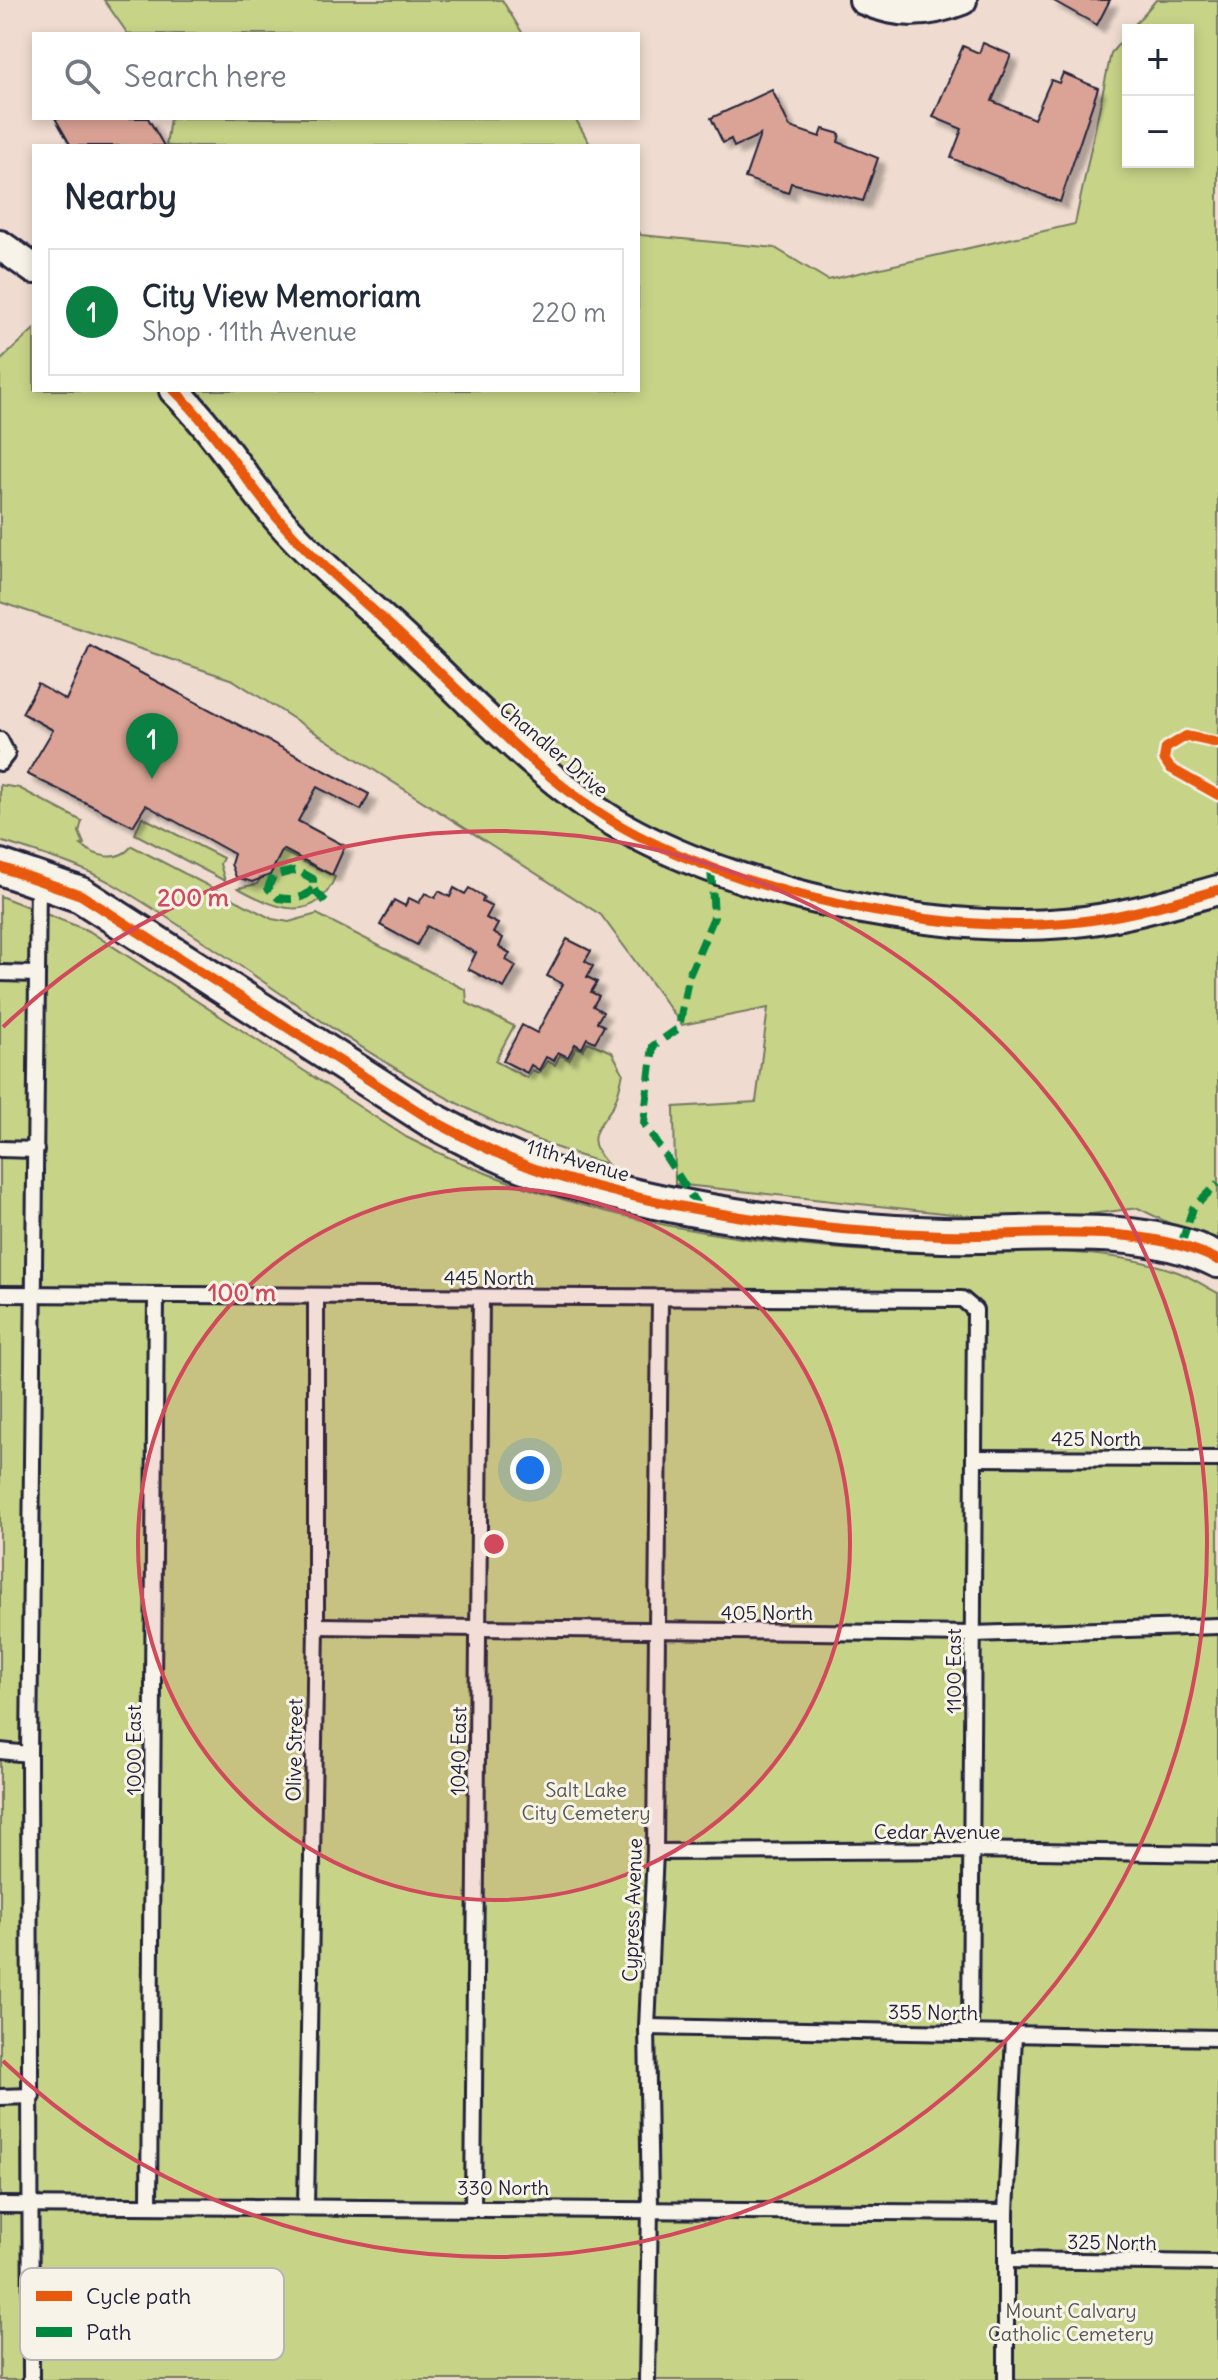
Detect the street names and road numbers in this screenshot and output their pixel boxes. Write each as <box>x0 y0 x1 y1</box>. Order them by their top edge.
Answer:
street label: Chandler Drive <box>494 696 614 802</box>
street label: 11th Avenue <box>524 1133 632 1187</box>
street label: 445 North <box>444 1265 534 1290</box>
street label: 425 North <box>1051 1426 1141 1451</box>
street label: 405 North <box>721 1600 813 1625</box>
street label: 1100 East <box>941 1628 966 1714</box>
street label: Olive Street <box>281 1698 307 1802</box>
street label: 1000 East <box>121 1704 146 1795</box>
street label: 1040 East <box>445 1706 471 1796</box>
street label: Cedar Avenue <box>874 1819 1000 1844</box>
street label: Cypress Avenue <box>617 1838 647 1982</box>
street label: 355 North <box>888 1999 978 2025</box>
street label: 330 North <box>457 2175 549 2200</box>
street label: 325 North <box>1067 2229 1157 2255</box>

